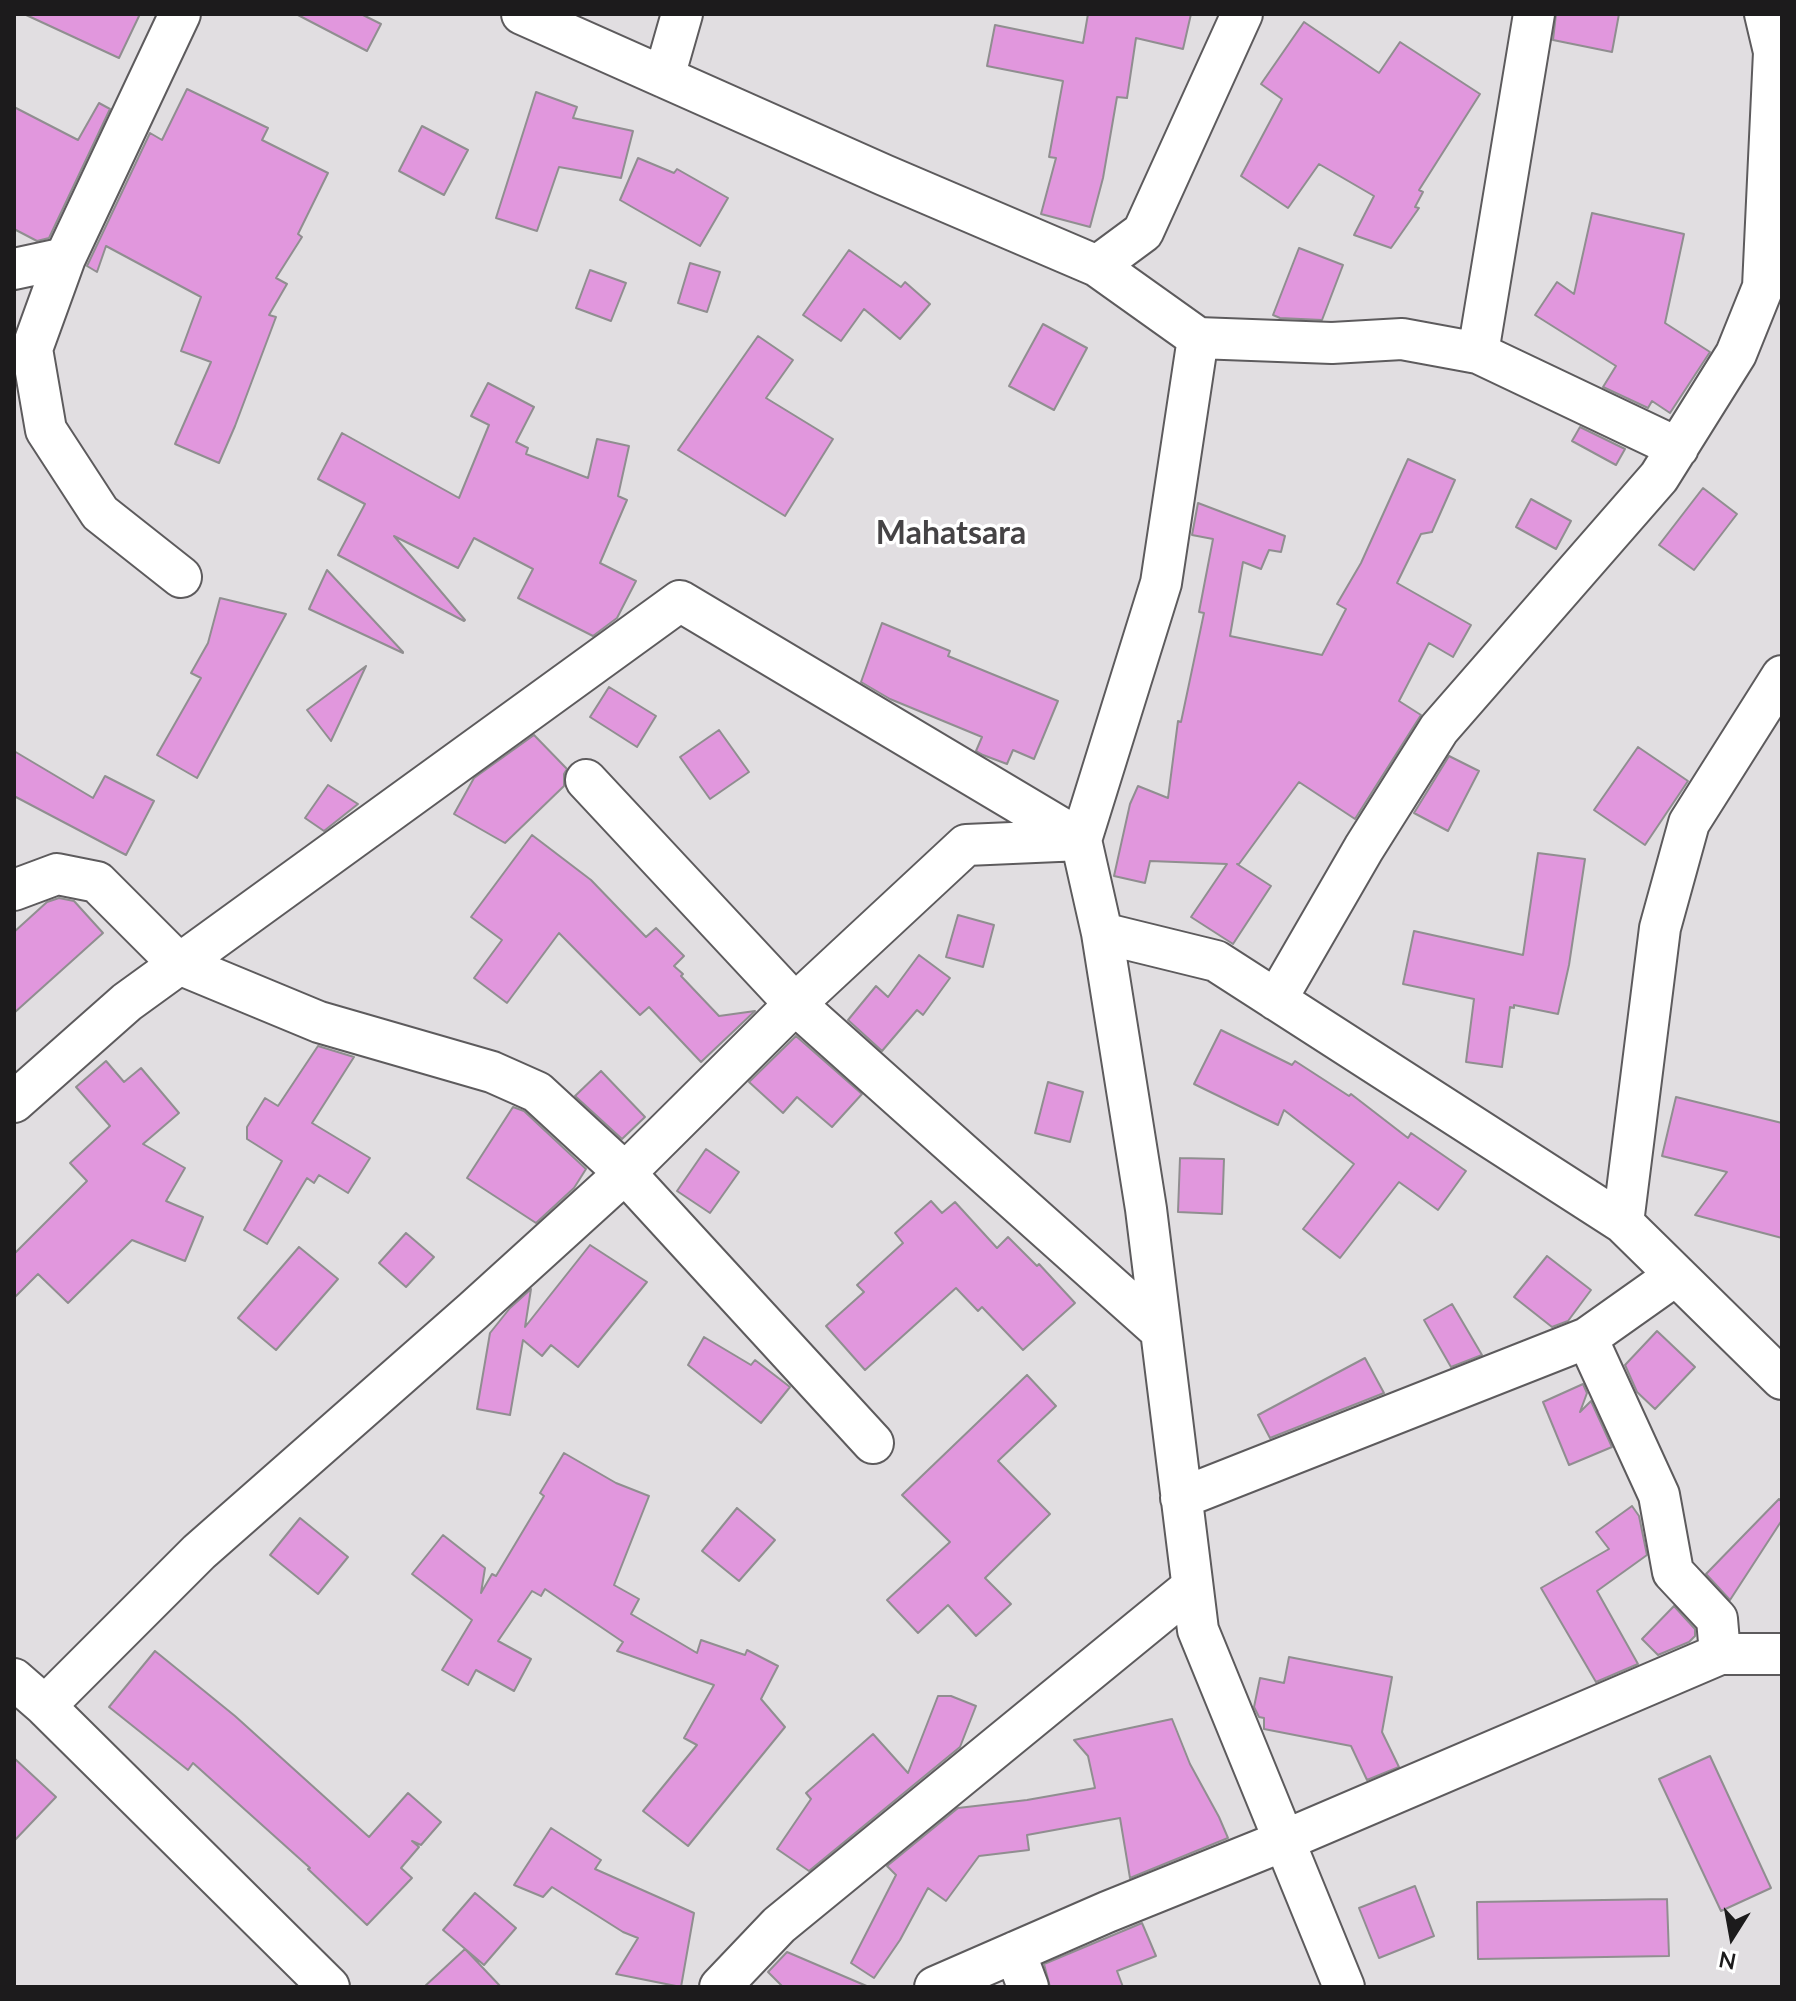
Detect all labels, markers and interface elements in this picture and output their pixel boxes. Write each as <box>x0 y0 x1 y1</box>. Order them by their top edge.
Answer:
district label: Mahatsara <box>876 515 1026 553</box>
north arrow <box>1692 1897 1772 1977</box>
text: N <box>1716 1946 1738 1976</box>

